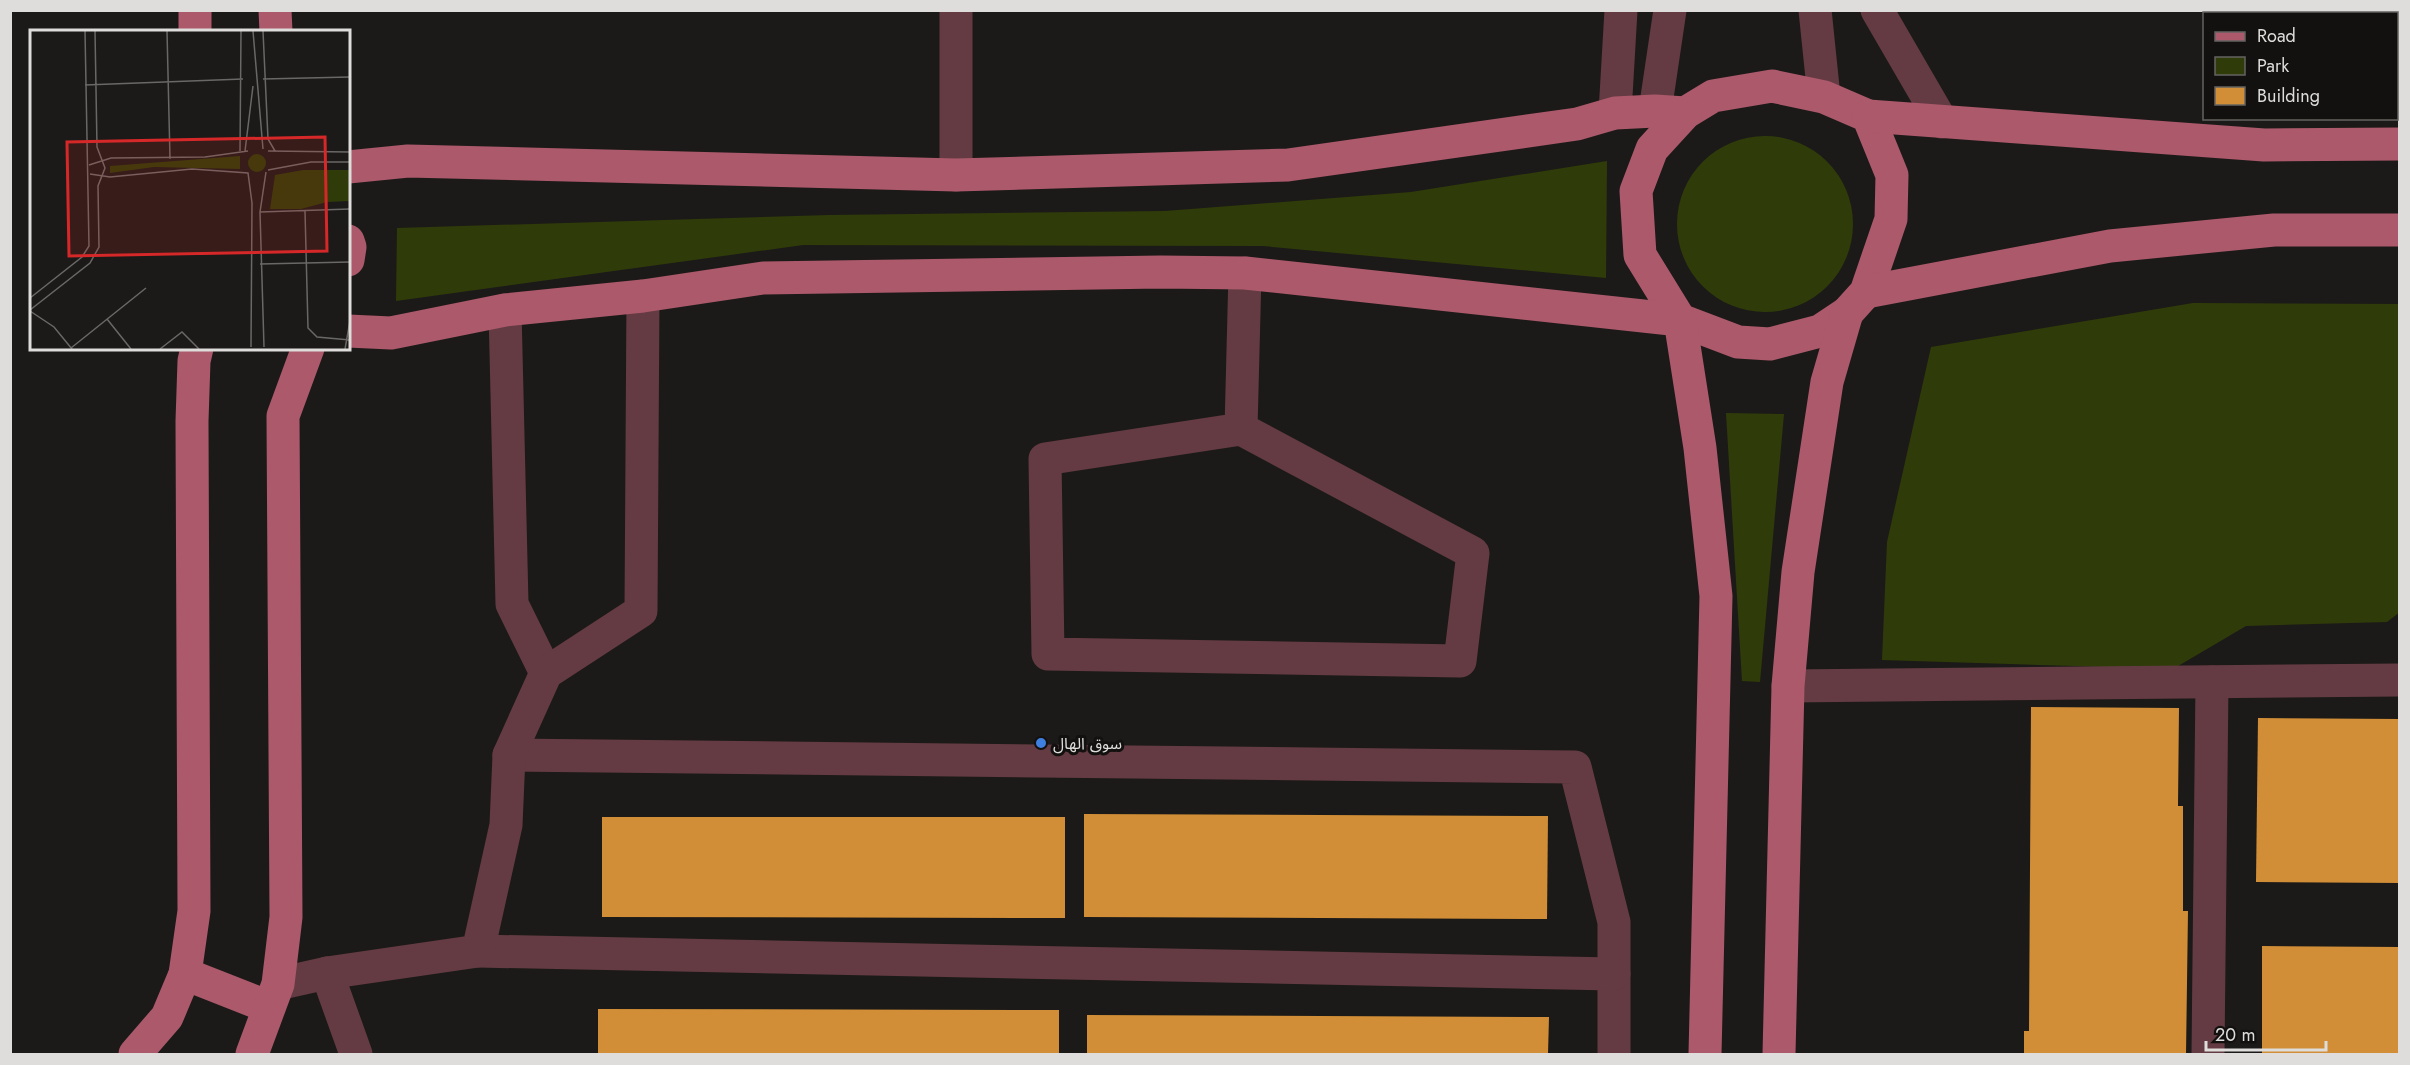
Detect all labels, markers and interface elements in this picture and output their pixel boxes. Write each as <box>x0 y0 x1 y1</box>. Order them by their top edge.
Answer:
legend <box>2203 12 2398 120</box>
text: Road <box>2257 23 2296 49</box>
inset map <box>30 30 350 350</box>
text: Park <box>2257 53 2289 79</box>
text: Building <box>2257 83 2320 109</box>
place label: سوق الهال <box>1053 732 1122 755</box>
marker: سوق الهال <box>1034 736 1048 750</box>
scale bar <box>2206 1014 2326 1052</box>
text: 20 m <box>2215 1022 2255 1048</box>

